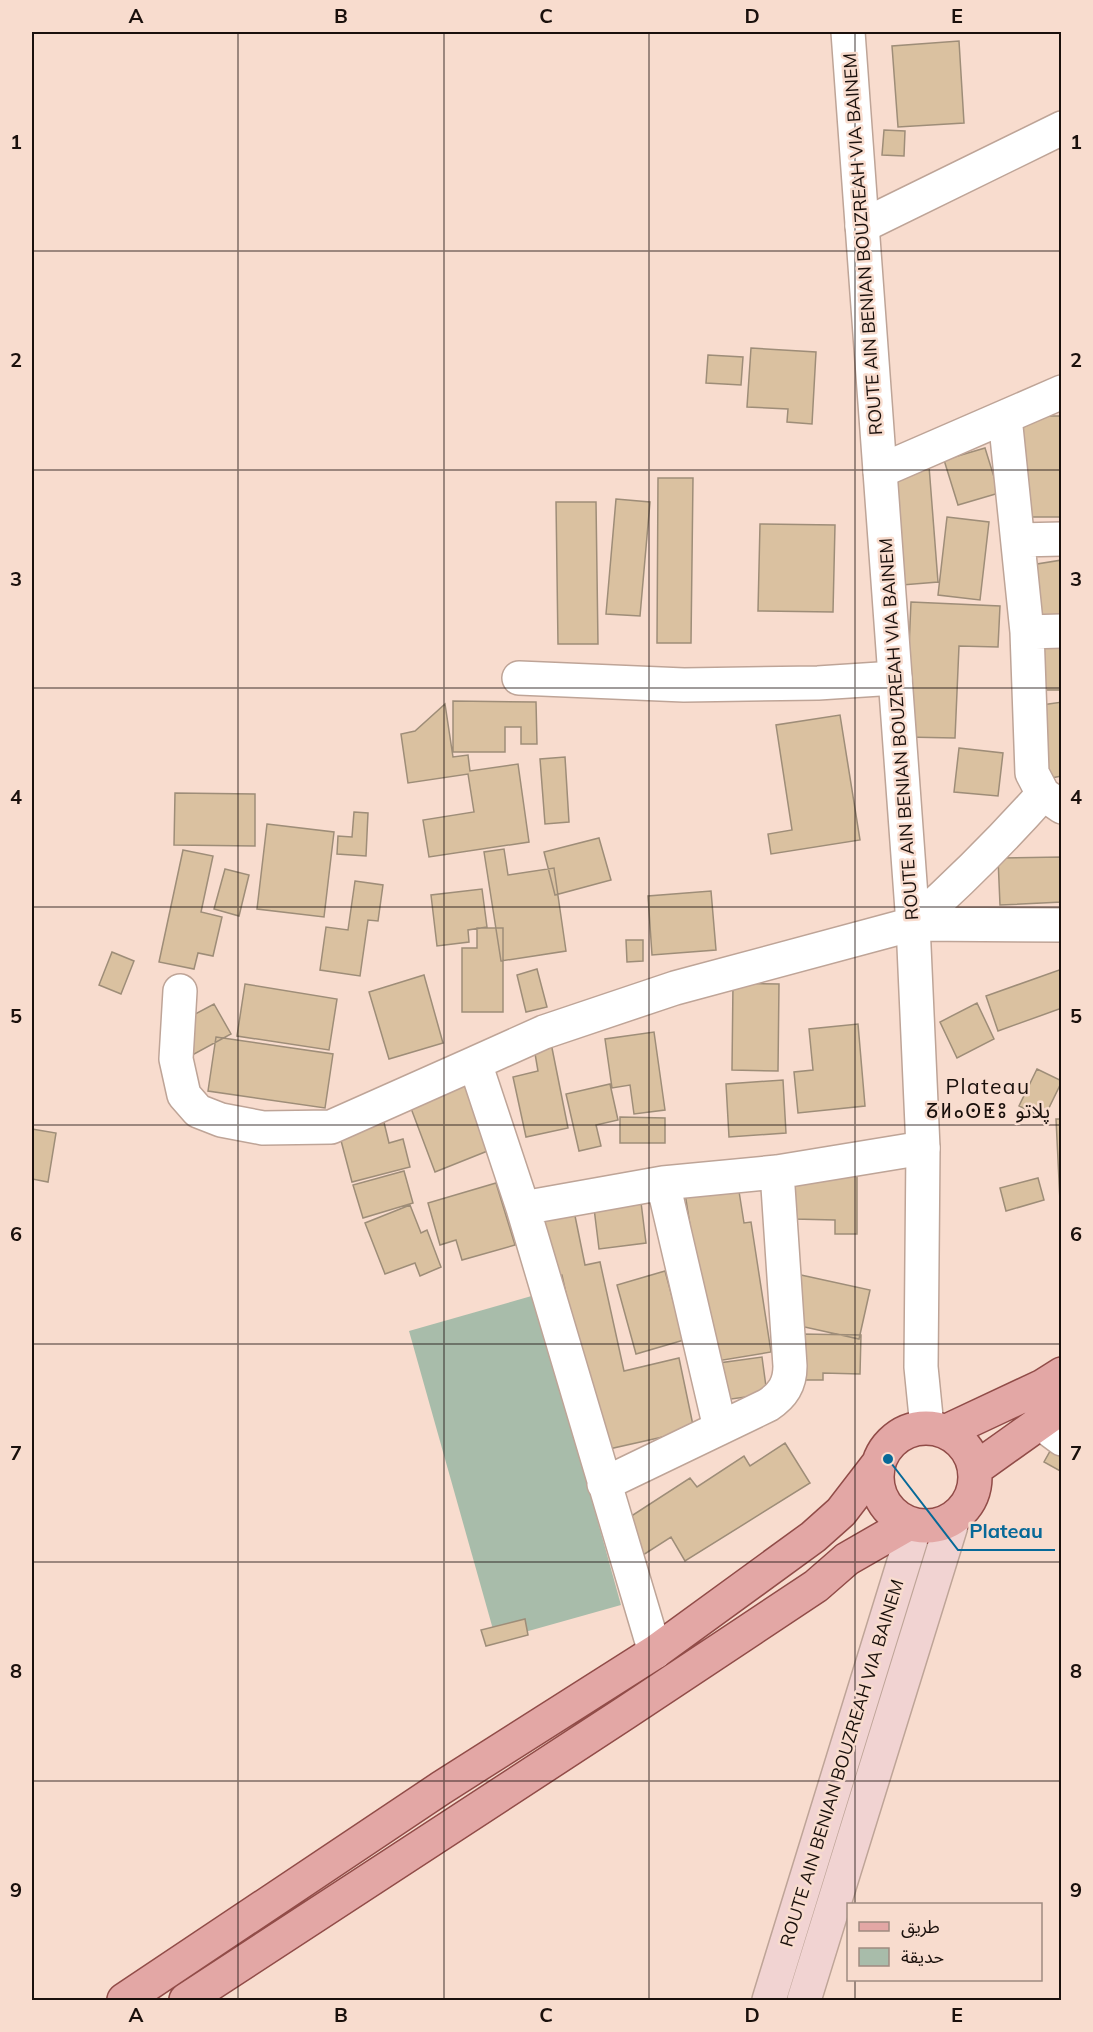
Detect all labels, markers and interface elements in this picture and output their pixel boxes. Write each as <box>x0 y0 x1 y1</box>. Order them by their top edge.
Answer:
text: A <box>129 3 144 28</box>
text: B <box>334 3 348 28</box>
text: C <box>539 3 553 28</box>
text: D <box>744 3 760 28</box>
text: E <box>951 3 963 28</box>
street label: ROUTE AIN BENIAN BOUZREAH VIA BAINEM <box>838 52 887 436</box>
text: 1 <box>10 129 22 154</box>
text: 1 <box>1070 129 1082 154</box>
text: 2 <box>10 347 22 372</box>
text: 2 <box>1070 347 1082 372</box>
street label: ROUTE AIN BENIAN BOUZREAH VIA BAINEM <box>874 537 923 921</box>
text: 3 <box>10 566 22 591</box>
text: 3 <box>1070 566 1082 591</box>
text: 4 <box>10 784 22 809</box>
text: 4 <box>1070 784 1082 809</box>
text: 5 <box>10 1003 22 1028</box>
text: 5 <box>1070 1003 1082 1028</box>
district label: Plateau ⵒⵍⴰⵙⵟⵓ پلاتو <box>926 1073 1050 1124</box>
text: 6 <box>10 1221 22 1246</box>
text: 6 <box>1070 1221 1082 1246</box>
text: 7 <box>10 1440 22 1465</box>
text: 7 <box>1070 1440 1082 1465</box>
callout: Plateau <box>958 1512 1055 1550</box>
text: Plateau <box>969 1518 1043 1543</box>
street label: ROUTE AIN BENIAN BOUZREAH VIA BAINEM <box>775 1576 909 1949</box>
text: 8 <box>10 1658 22 1683</box>
text: 8 <box>1070 1658 1082 1683</box>
text: 9 <box>10 1877 22 1902</box>
text: 9 <box>1070 1877 1082 1902</box>
legend <box>847 1903 1042 1981</box>
text: طريق <box>901 1915 940 1938</box>
text: حديقة <box>901 1945 944 1968</box>
text: A <box>129 2002 144 2027</box>
text: B <box>334 2002 348 2027</box>
text: C <box>539 2002 553 2027</box>
text: D <box>744 2002 760 2027</box>
text: E <box>951 2002 963 2027</box>

